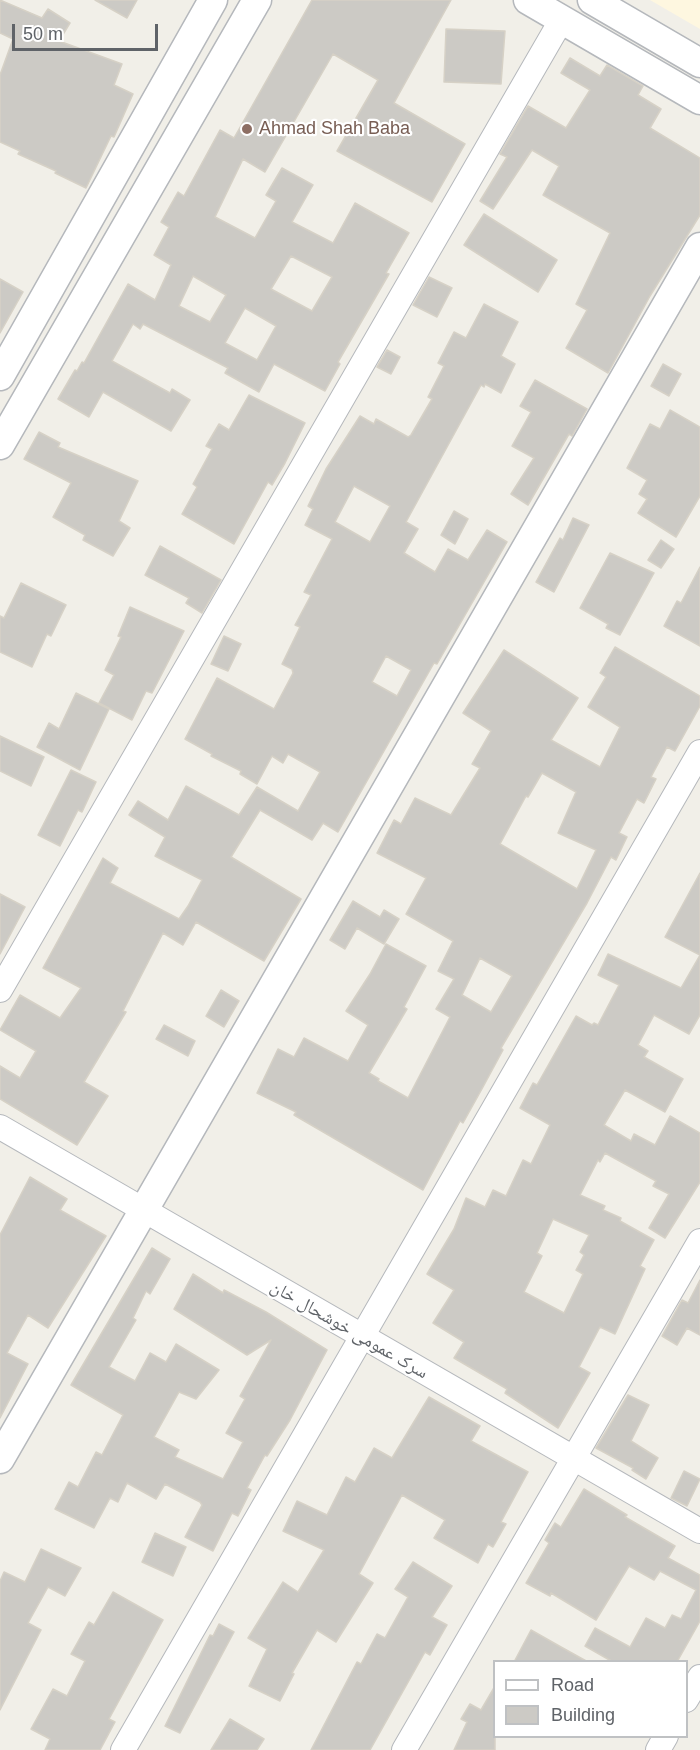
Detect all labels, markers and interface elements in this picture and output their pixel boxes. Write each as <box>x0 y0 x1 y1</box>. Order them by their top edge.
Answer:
scale bar <box>15 12 160 50</box>
text: 50 m <box>23 24 63 44</box>
place label: Ahmad Shah Baba <box>259 118 410 140</box>
marker: Ahmad Shah Baba <box>240 122 254 136</box>
street label: سرک عمومی خوشحال خان <box>266 1276 432 1384</box>
legend <box>493 1660 688 1738</box>
text: Road <box>551 1675 594 1695</box>
text: Building <box>551 1705 615 1725</box>

